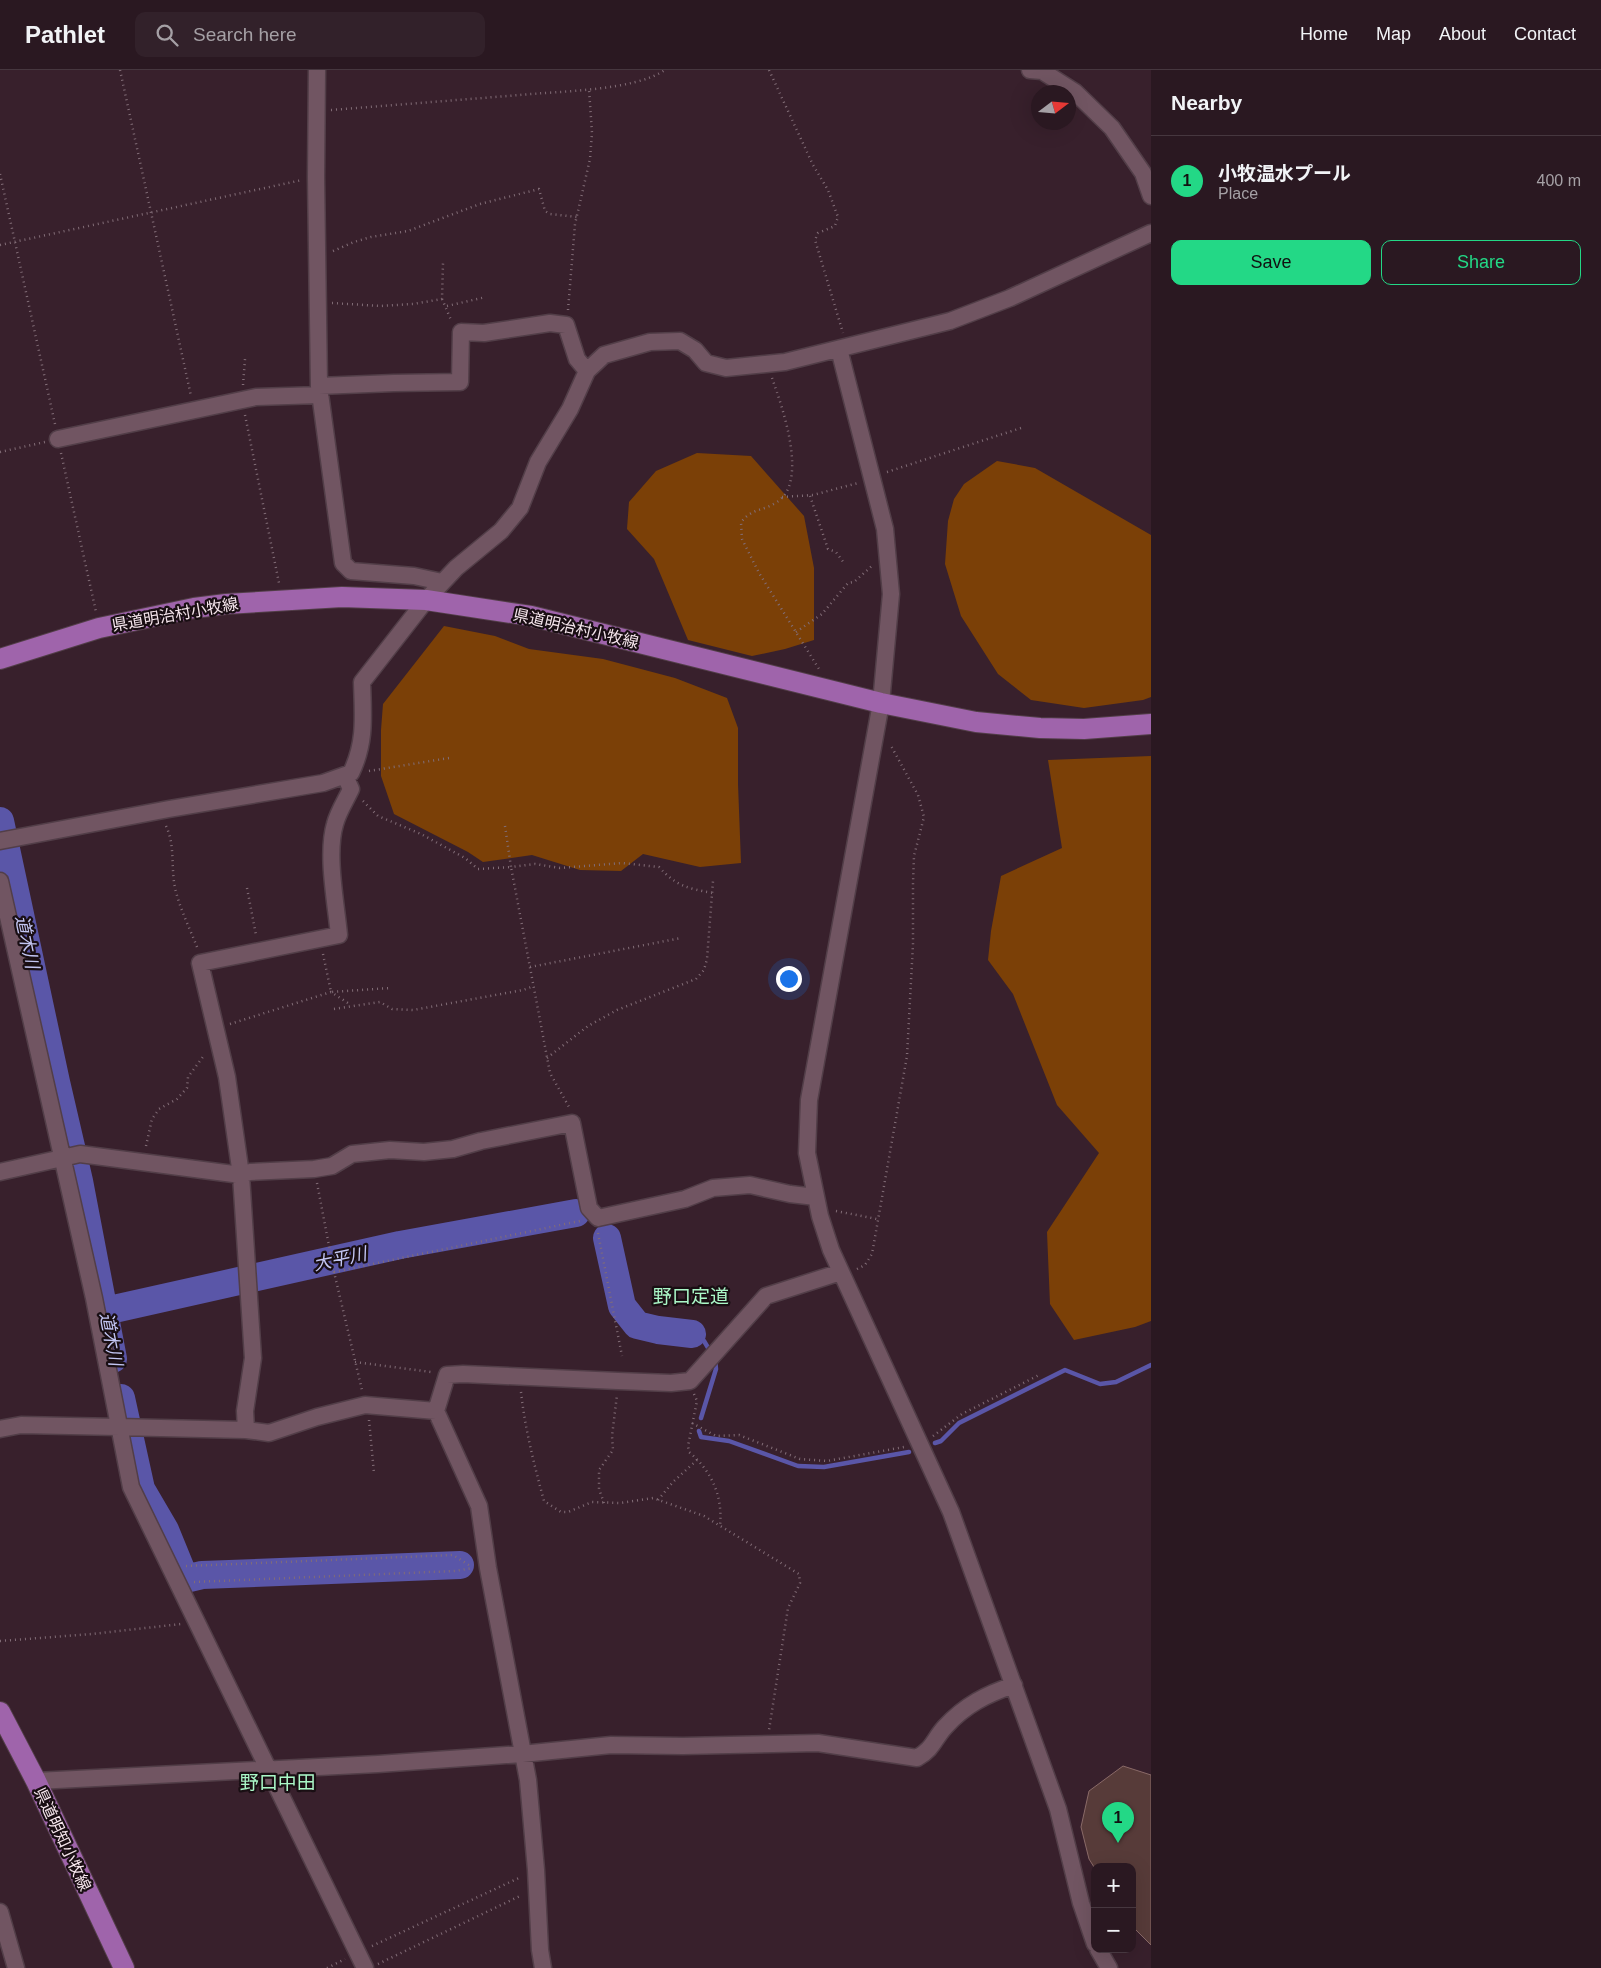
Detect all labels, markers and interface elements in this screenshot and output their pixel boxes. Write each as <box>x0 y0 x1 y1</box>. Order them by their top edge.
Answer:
search box <box>135 12 485 57</box>
text: Pathlet <box>25 21 105 48</box>
icon: search <box>153 21 181 49</box>
text: Search here <box>193 24 297 45</box>
text: Home <box>1300 24 1348 44</box>
text: Map <box>1376 24 1411 44</box>
text: About <box>1439 24 1486 44</box>
text: Contact <box>1514 24 1576 44</box>
north arrow <box>1031 85 1076 130</box>
text: Nearby <box>1171 91 1242 114</box>
text: 小牧温水プール <box>1218 163 1351 184</box>
text: 1 <box>1183 172 1191 189</box>
text: 400 m <box>1537 172 1581 189</box>
text: Place <box>1218 185 1258 202</box>
button: Save <box>1171 240 1371 285</box>
button: Share <box>1381 240 1581 285</box>
street label: 県道明治村小牧線 <box>111 595 240 634</box>
street label: 県道明治村小牧線 <box>512 606 640 651</box>
water label: 道木川 <box>12 914 43 972</box>
your location <box>776 966 802 992</box>
water label: 大平川 <box>312 1243 370 1274</box>
district label: 野口定道 <box>653 1286 729 1307</box>
water label: 道木川 <box>96 1311 126 1369</box>
district label: 野口中田 <box>240 1772 316 1793</box>
street label: 県道明知小牧線 <box>31 1785 94 1894</box>
pin: 1 <box>1102 1802 1134 1843</box>
map controls <box>1091 1863 1136 1953</box>
button: + <box>1091 1863 1136 1908</box>
button: − <box>1091 1908 1136 1953</box>

